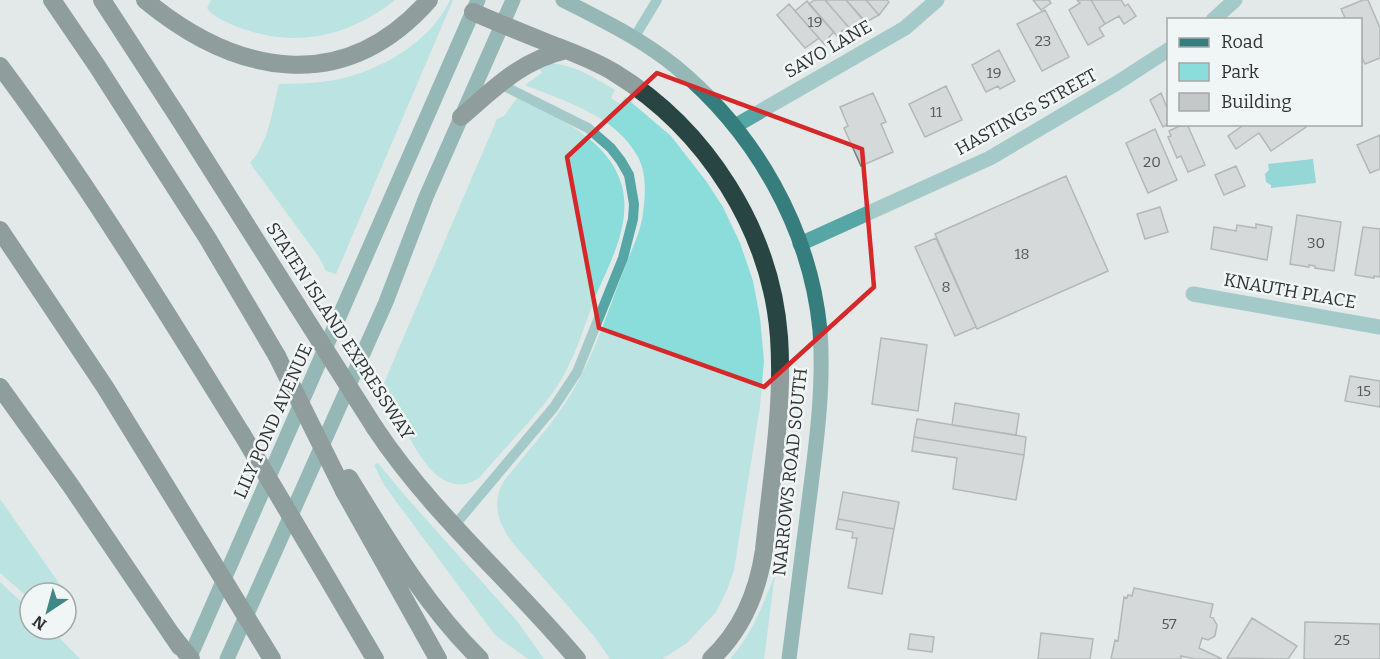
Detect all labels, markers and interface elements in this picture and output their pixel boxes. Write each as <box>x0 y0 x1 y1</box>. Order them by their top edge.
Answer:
house number: 19 <box>808 13 822 31</box>
street label: SAVO LANE <box>780 15 876 83</box>
legend <box>1167 18 1362 126</box>
text: Road <box>1221 31 1264 53</box>
house number: 23 <box>1035 32 1051 50</box>
text: Park <box>1221 61 1260 83</box>
street label: HASTINGS STREET <box>951 64 1101 160</box>
house number: 19 <box>987 64 1001 82</box>
text: Building <box>1221 91 1292 113</box>
house number: 11 <box>930 103 942 121</box>
house number: 20 <box>1143 153 1161 171</box>
street label: STATEN ISLAND EXPRESSWAY <box>261 218 419 444</box>
house number: 30 <box>1307 234 1325 252</box>
house number: 18 <box>1014 245 1030 263</box>
street label: KNAUTH PLACE <box>1222 269 1358 313</box>
house number: 8 <box>941 278 951 296</box>
street label: LILY POND AVENUE <box>229 340 317 502</box>
street label: NARROWS ROAD SOUTH <box>768 367 812 577</box>
house number: 15 <box>1357 382 1371 400</box>
north arrow <box>18 581 78 641</box>
text: N <box>29 611 50 634</box>
house number: 57 <box>1161 615 1177 633</box>
house number: 25 <box>1334 631 1350 649</box>

